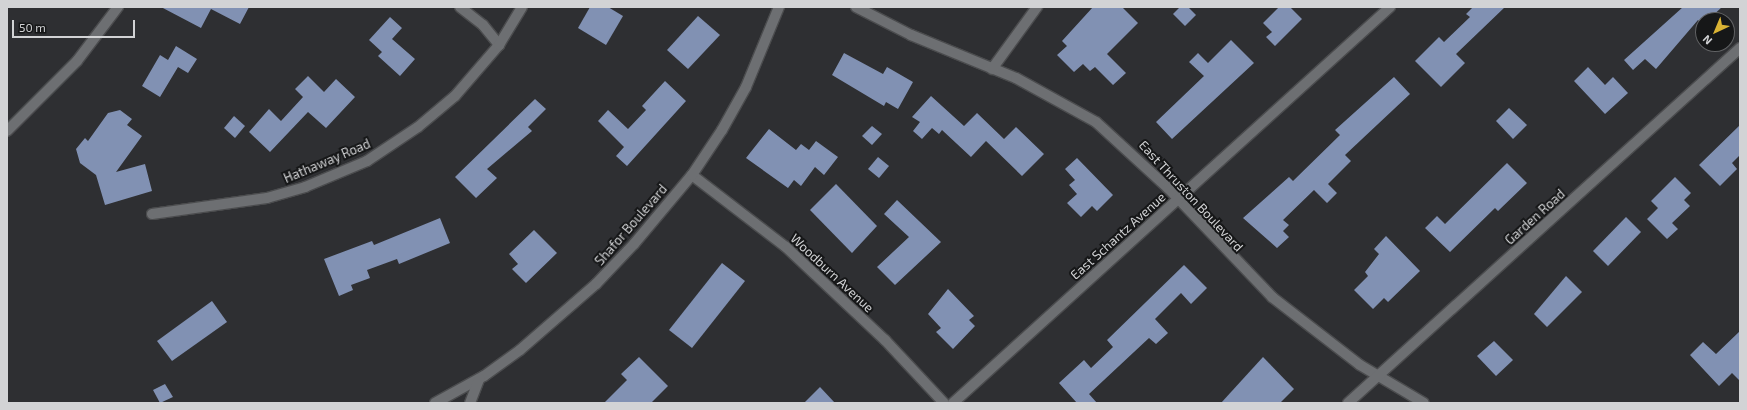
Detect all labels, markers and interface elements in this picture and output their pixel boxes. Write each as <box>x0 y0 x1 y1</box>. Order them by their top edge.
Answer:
scale bar <box>14 12 137 38</box>
north arrow <box>1695 12 1735 52</box>
text: 50 m <box>19 20 46 34</box>
text: N <box>1700 33 1714 48</box>
street label: Hathaway Road <box>281 136 373 186</box>
street label: East Thruston Boulevard <box>1135 137 1247 255</box>
street label: Shafor Boulevard <box>592 181 670 269</box>
street label: Garden Road <box>1502 186 1568 248</box>
street label: East Schantz Avenue <box>1067 189 1169 283</box>
street label: Woodburn Avenue <box>787 230 877 316</box>

